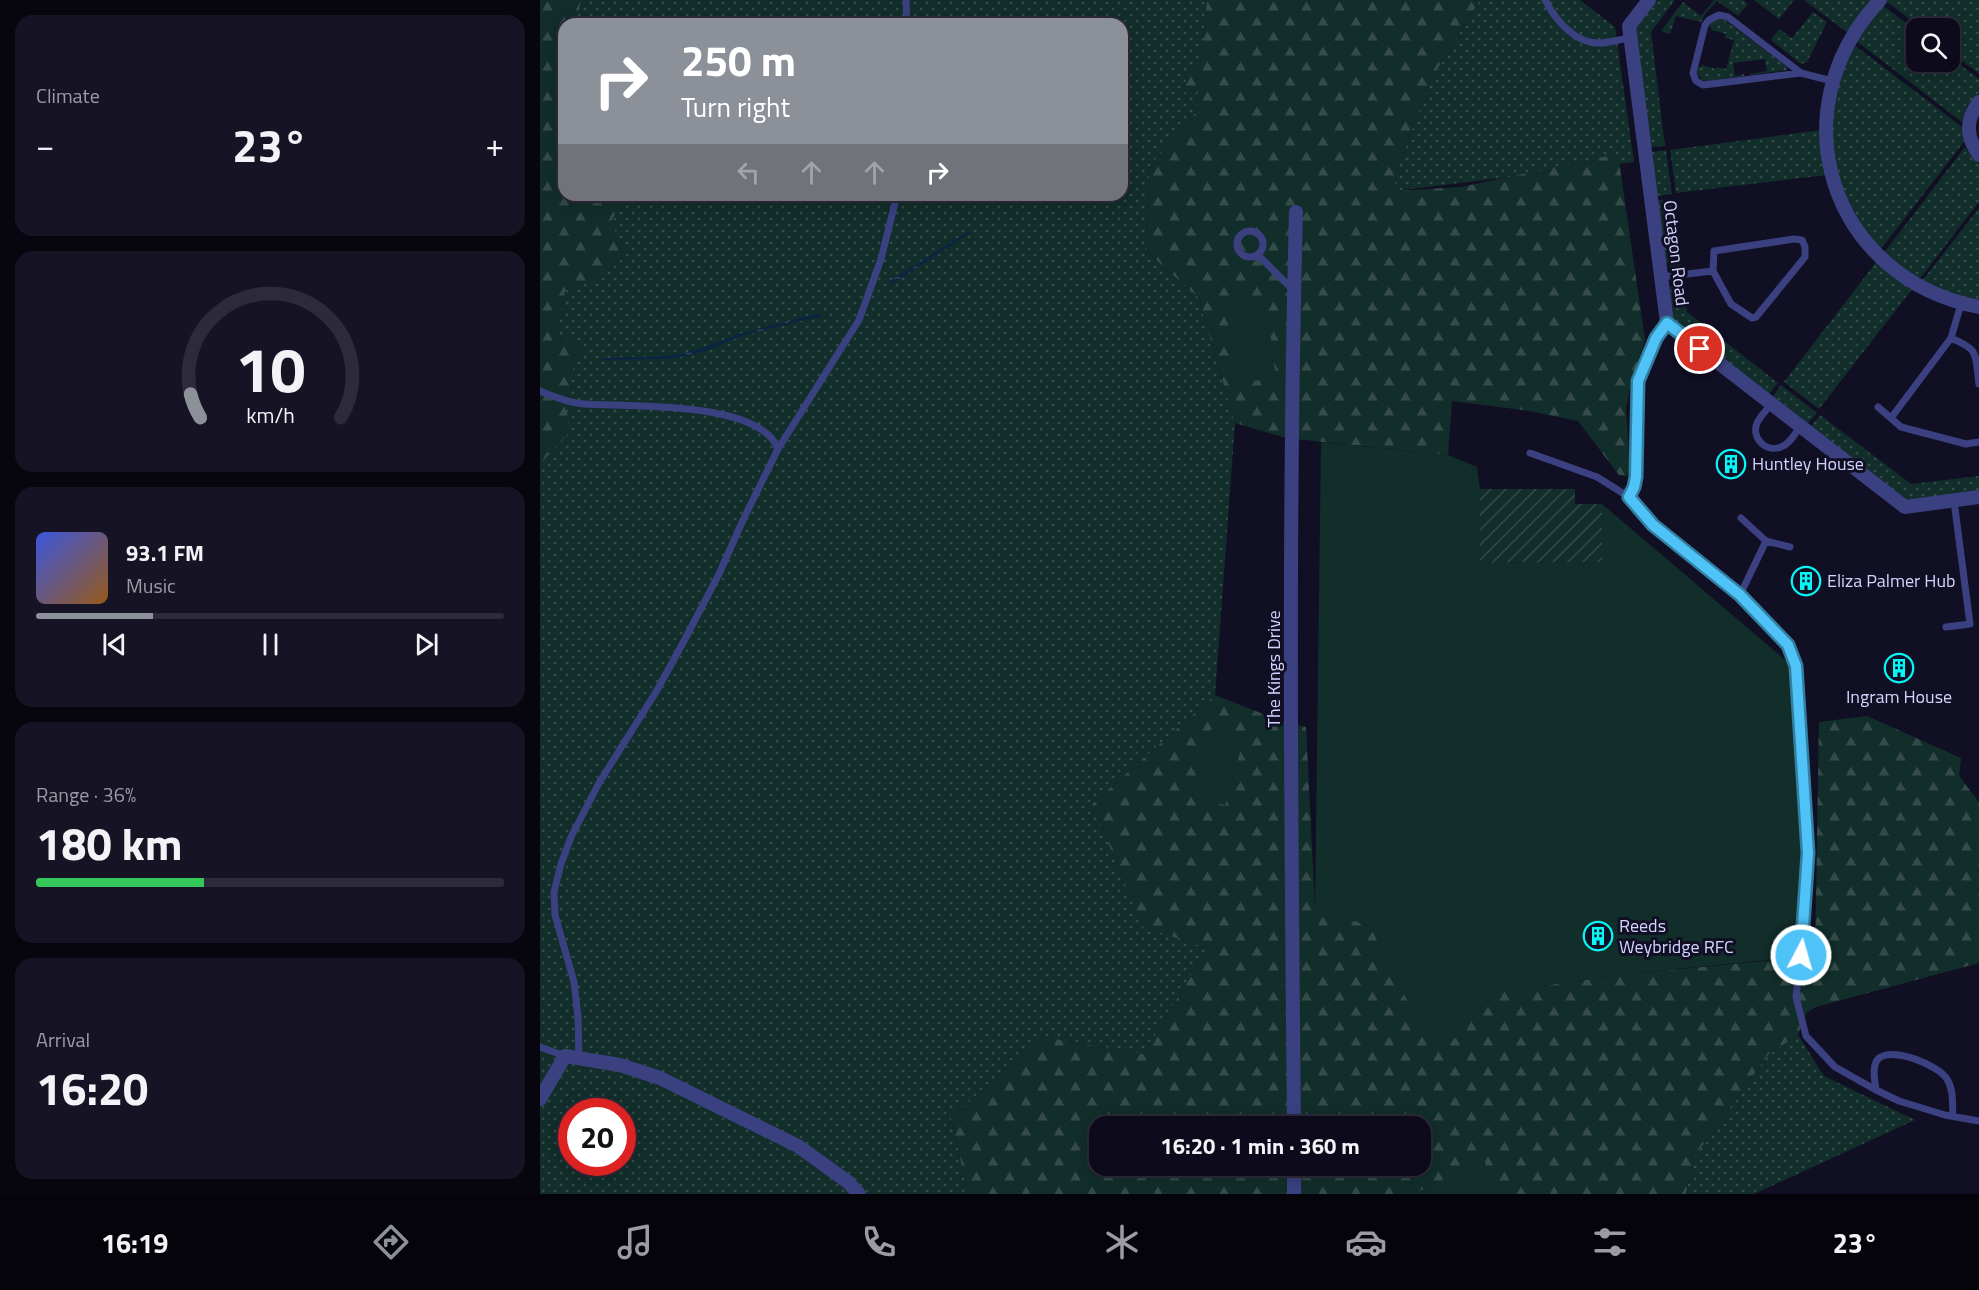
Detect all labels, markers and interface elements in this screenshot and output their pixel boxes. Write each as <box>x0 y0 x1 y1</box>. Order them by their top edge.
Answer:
map controls <box>1906 18 1960 72</box>
button: search <box>1906 18 1960 72</box>
text: 250 m <box>681 28 796 92</box>
icon: right <box>582 42 660 120</box>
text: Climate <box>36 80 100 111</box>
text: Turn right <box>681 86 790 127</box>
text: 23° <box>232 111 308 179</box>
text: − <box>36 120 54 170</box>
text: + <box>486 120 504 170</box>
icon: left <box>732 156 765 189</box>
icon: ahead <box>795 156 828 189</box>
icon: ahead <box>858 156 891 189</box>
icon: right <box>921 156 954 189</box>
street label: Octagon Road <box>1657 198 1696 307</box>
text: 10 <box>235 321 305 416</box>
pin <box>1674 323 1725 374</box>
icon: arrive <box>1683 332 1716 365</box>
text: km/h <box>246 400 294 432</box>
building icon: Huntley House <box>1715 448 1747 480</box>
place label: Huntley House <box>1752 450 1864 477</box>
text: 93.1 FM <box>126 536 204 570</box>
building icon: Eliza Palmer Hub <box>1790 565 1822 597</box>
place label: Eliza Palmer Hub <box>1827 567 1955 594</box>
text: Music <box>126 570 176 601</box>
street label: The Kings Drive <box>1260 611 1287 727</box>
icon: previous <box>98 628 131 661</box>
icon: pause <box>254 628 287 661</box>
icon: next <box>410 628 443 661</box>
building icon: Ingram House <box>1883 652 1915 684</box>
place label: Ingram House <box>1846 683 1952 710</box>
text: Range · 36% <box>36 779 136 810</box>
text: 180 km <box>36 809 182 877</box>
place label: Reeds Weybridge RFC <box>1619 912 1734 960</box>
building icon: Reeds Weybridge RFC <box>1582 920 1614 952</box>
position arrow <box>1769 923 1833 987</box>
text: Arrival <box>36 1024 90 1055</box>
text: 16:20 <box>36 1054 148 1122</box>
speed limit sign: 20 <box>558 1098 636 1176</box>
text: 16:20 · 1 min · 360 m <box>1160 1129 1360 1163</box>
icon: directions <box>370 1221 412 1263</box>
icon: music <box>614 1221 656 1263</box>
icon: phone <box>858 1221 900 1263</box>
icon: climate <box>1101 1221 1143 1263</box>
icon: car <box>1345 1221 1387 1263</box>
icon: filters <box>1589 1221 1631 1263</box>
text: 16:19 <box>101 1222 168 1263</box>
text: 23° <box>1833 1222 1878 1263</box>

